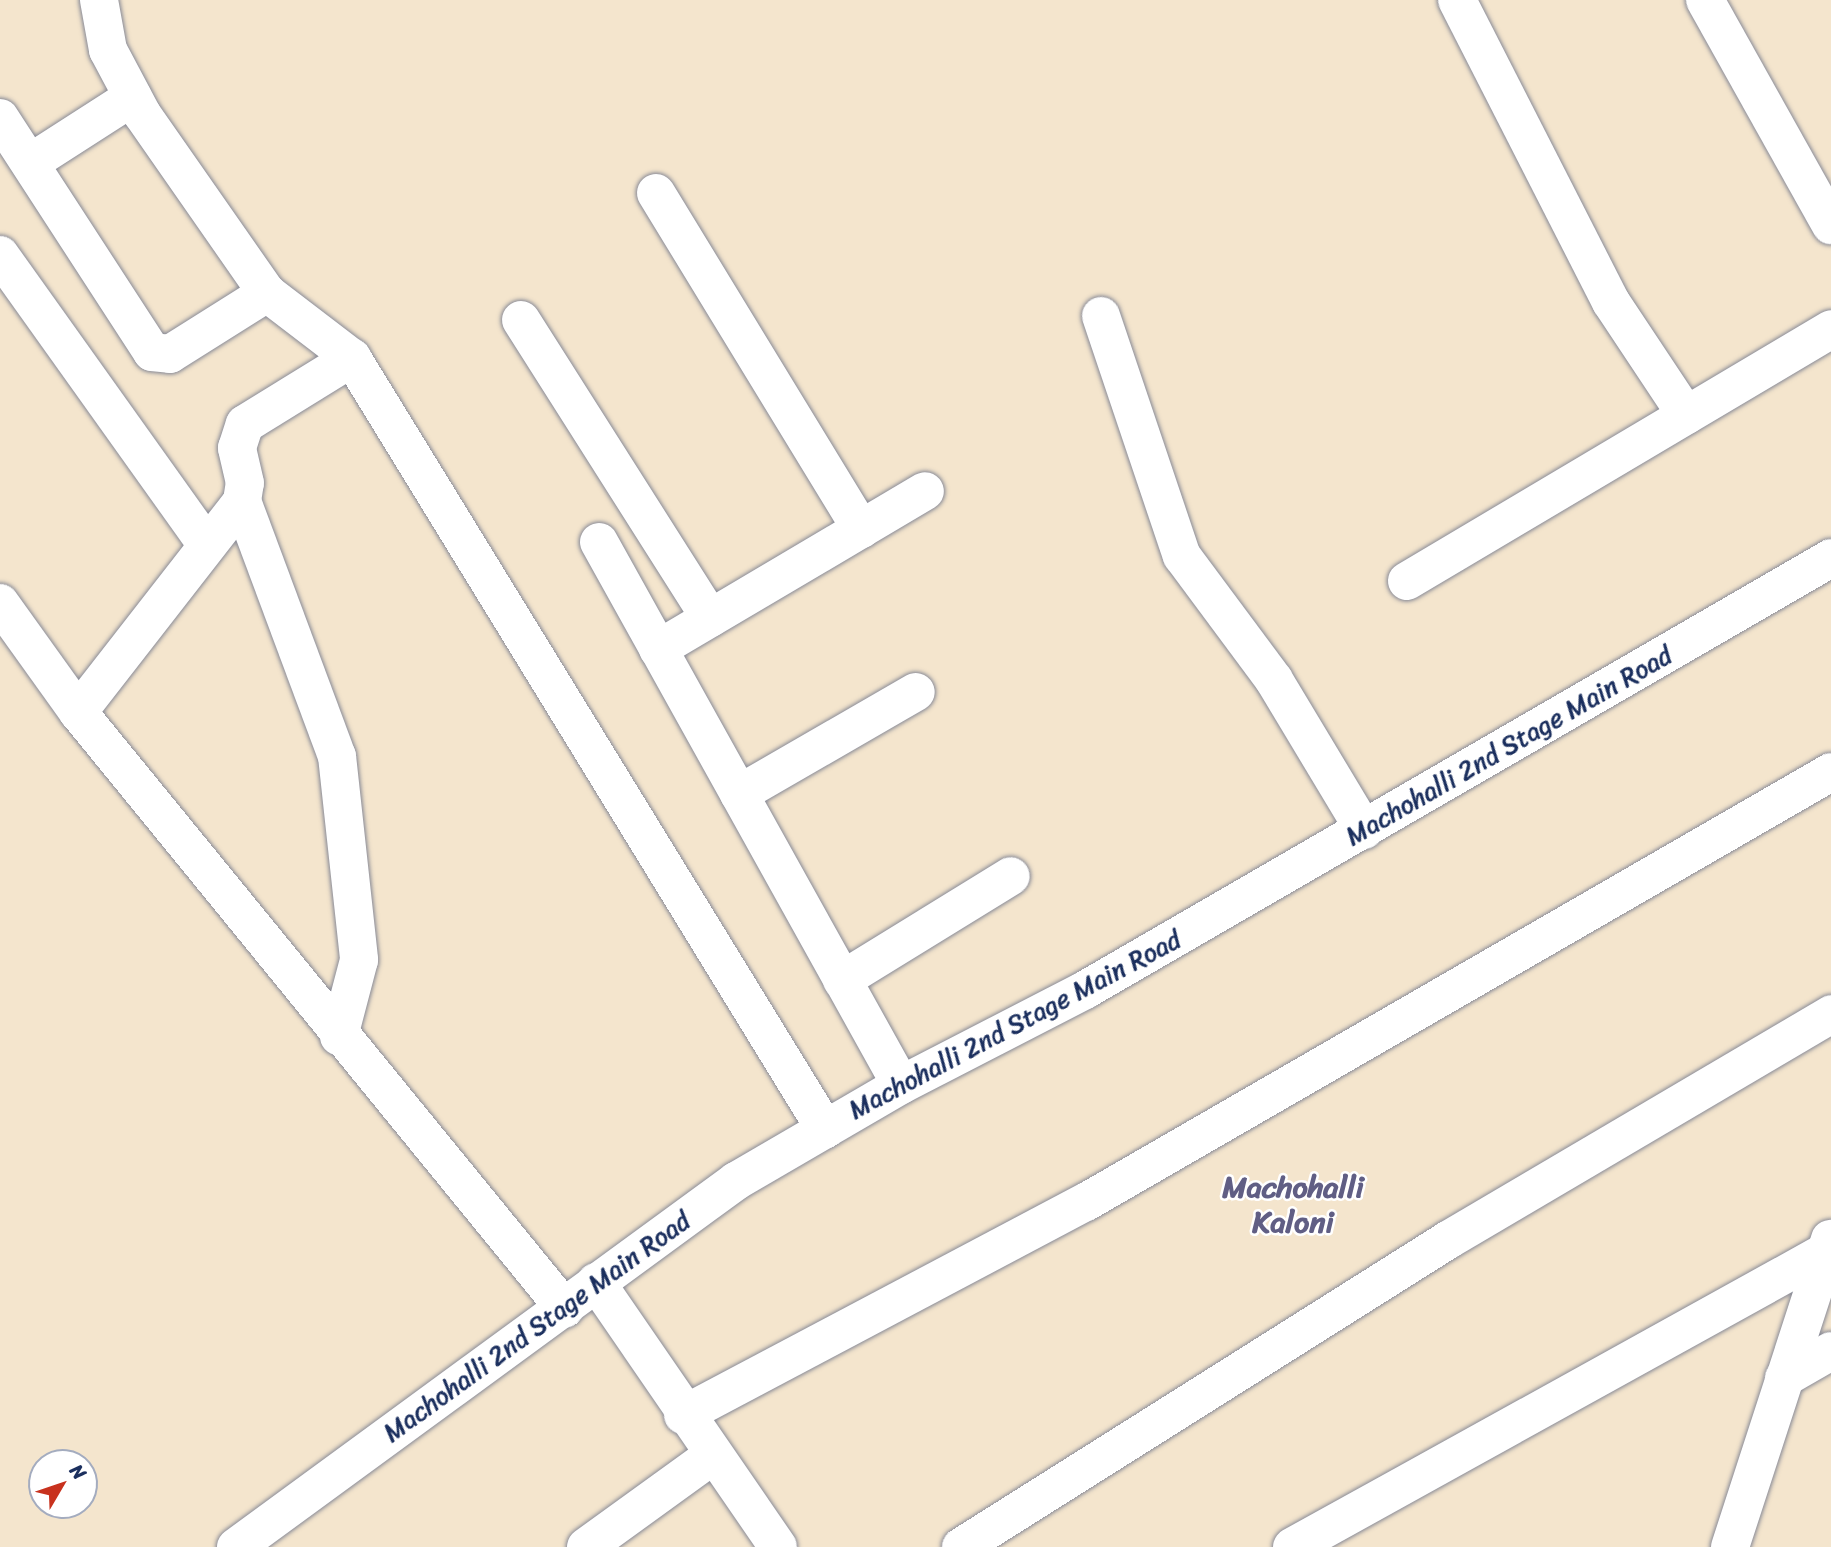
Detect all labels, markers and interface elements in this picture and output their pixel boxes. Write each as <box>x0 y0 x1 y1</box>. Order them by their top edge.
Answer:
street label: Machohalli 2nd Stage Main Road <box>1341 640 1677 852</box>
street label: Machohalli 2nd Stage Main Road <box>844 924 1186 1126</box>
district label: Machohalli Kaloni <box>1222 1169 1364 1240</box>
street label: Machohalli 2nd Stage Main Road <box>378 1205 696 1449</box>
north arrow <box>28 1449 98 1519</box>
text: N <box>61 1456 95 1487</box>

